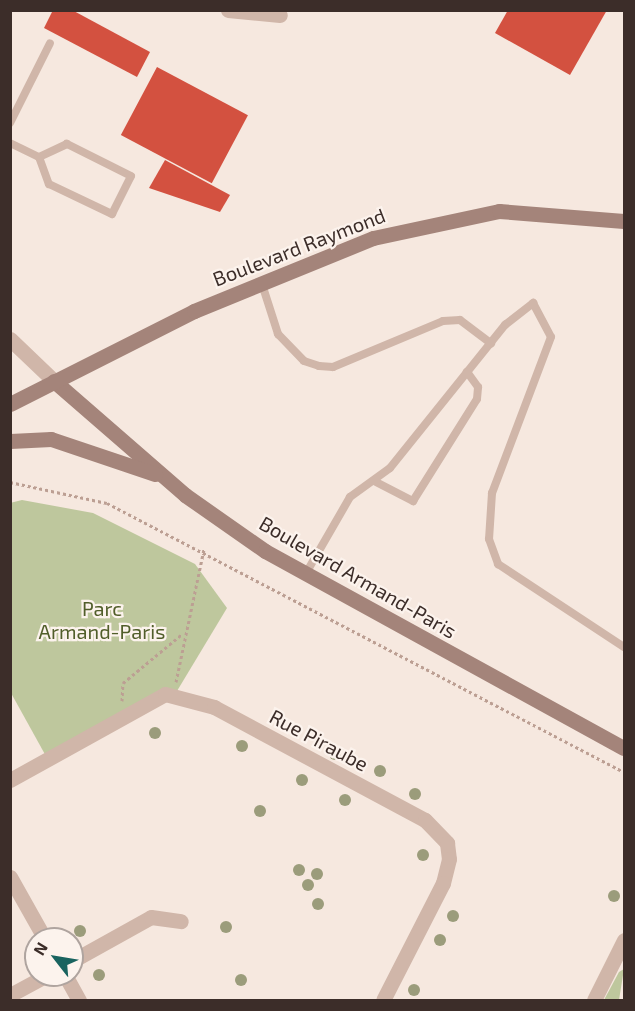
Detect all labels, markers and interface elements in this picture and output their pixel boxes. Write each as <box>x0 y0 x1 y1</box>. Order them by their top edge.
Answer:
street label: Boulevard Raymond <box>209 203 389 291</box>
street label: Boulevard Armand-Paris <box>255 511 461 643</box>
park label: Parc Armand-Paris <box>39 597 165 644</box>
street label: Rue Piraube <box>266 704 372 776</box>
north arrow <box>24 927 84 987</box>
text: N <box>29 939 51 958</box>

